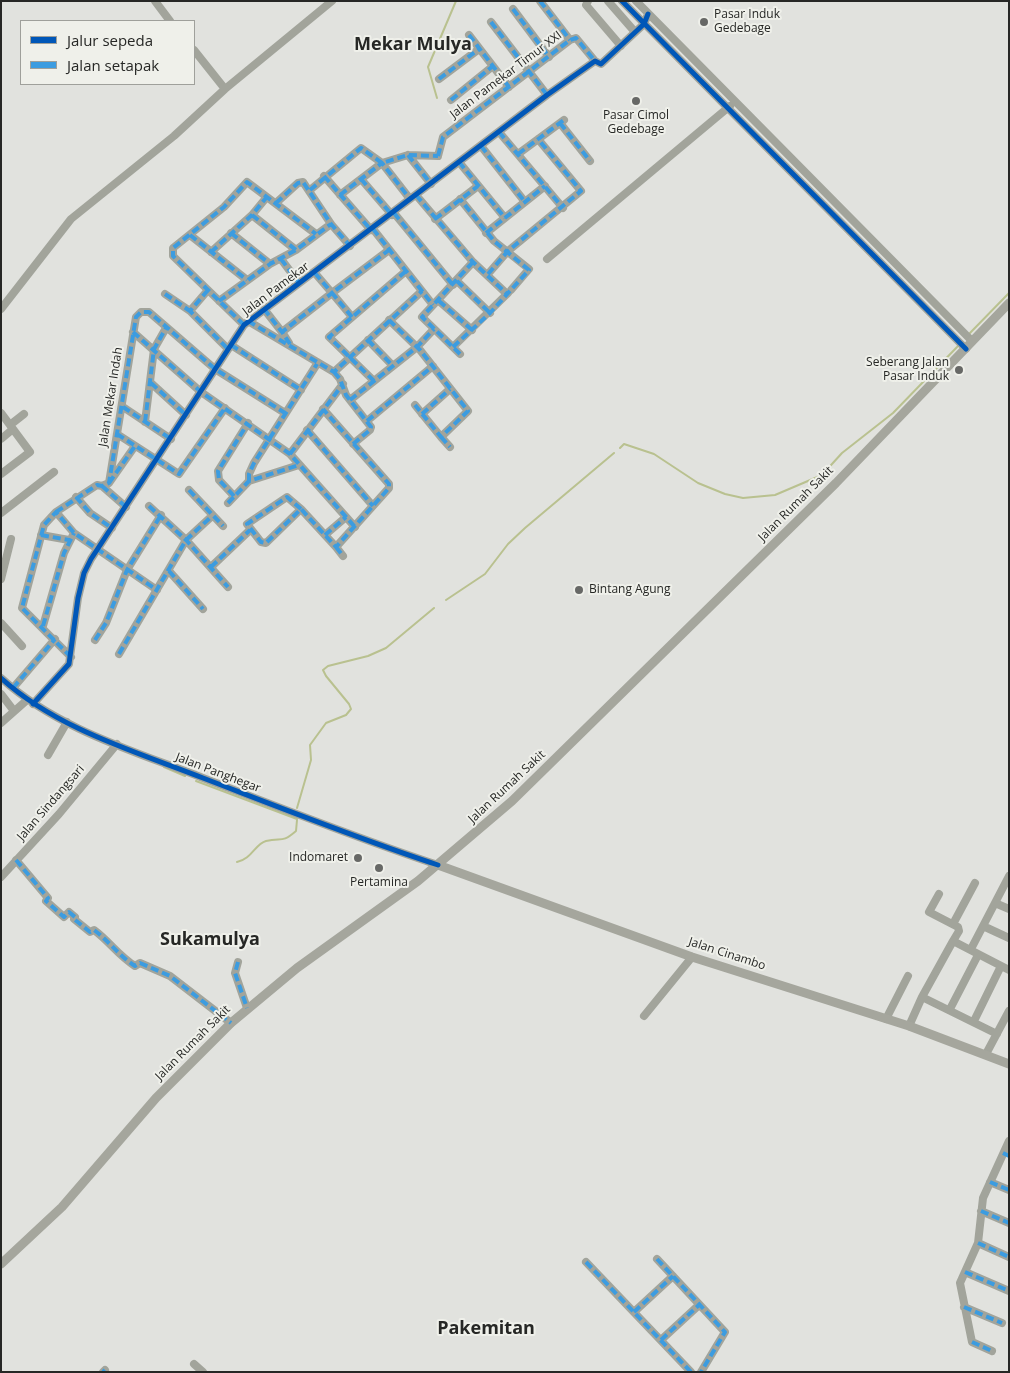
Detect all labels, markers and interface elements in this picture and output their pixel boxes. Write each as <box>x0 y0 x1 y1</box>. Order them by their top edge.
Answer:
place label: Pasar Induk Gedebage <box>714 8 780 36</box>
marker: Pasar Induk Gedebage <box>698 16 710 28</box>
legend <box>20 20 195 85</box>
street label: Jalan Pamekar Timur XXI <box>447 28 565 122</box>
text: Jalur sepeda <box>67 30 153 50</box>
district label: Mekar Mulya <box>354 34 472 56</box>
text: Jalan setapak <box>67 55 159 75</box>
marker: Pasar Cimol Gedebage <box>630 95 642 107</box>
place label: Pasar Cimol Gedebage <box>603 109 669 137</box>
street label: Jalan Pamekar <box>240 259 312 319</box>
street label: Jalan Mekar Indah <box>96 346 126 448</box>
place label: Seberang Jalan Pasar Induk <box>866 356 949 384</box>
marker: Seberang Jalan Pasar Induk <box>953 364 965 376</box>
street label: Jalan Rumah Sakit <box>756 464 836 544</box>
place label: Bintang Agung <box>589 583 670 597</box>
marker: Bintang Agung <box>573 584 585 596</box>
street label: Jalan Rumah Sakit <box>466 748 548 826</box>
street label: Jalan Panghegar <box>173 750 263 796</box>
street label: Jalan Sindangsari <box>14 762 88 844</box>
place label: Indomaret <box>289 851 348 865</box>
marker: Indomaret <box>352 852 364 864</box>
marker: Pertamina <box>373 862 385 874</box>
place label: Pertamina <box>350 876 408 890</box>
district label: Sukamulya <box>160 929 260 951</box>
street label: Jalan Cinambo <box>687 935 767 973</box>
street label: Jalan Rumah Sakit <box>153 1003 233 1083</box>
district label: Pakemitan <box>437 1318 535 1340</box>

